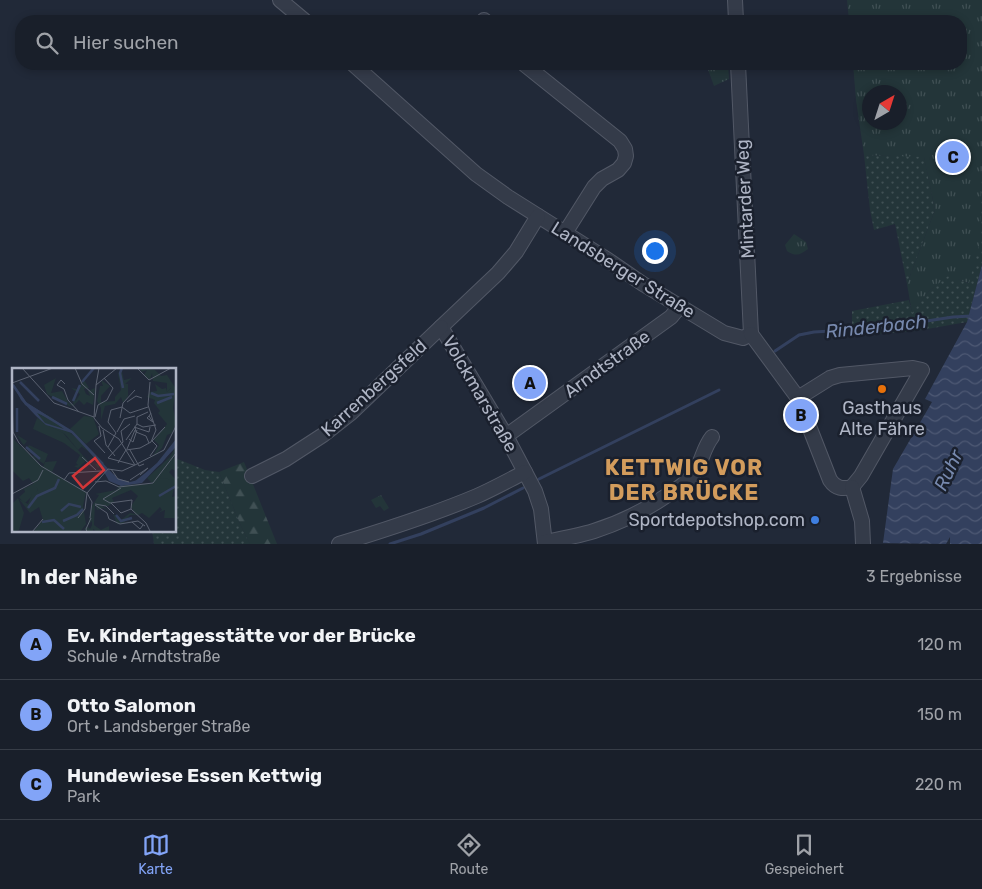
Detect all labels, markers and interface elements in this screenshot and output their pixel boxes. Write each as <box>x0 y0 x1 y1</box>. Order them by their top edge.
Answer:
search box <box>15 15 967 70</box>
icon: search <box>33 29 61 57</box>
text: Hier suchen <box>73 31 179 54</box>
north arrow <box>862 85 907 130</box>
pin: C <box>937 138 969 176</box>
street label: Mintarder Weg <box>731 139 759 259</box>
street label: Landsberger Straße <box>547 217 699 323</box>
your location <box>642 238 668 264</box>
water label: Rinderbach <box>824 310 928 343</box>
street label: Arndtstraße <box>560 325 654 403</box>
street label: Volckmarstraße <box>438 332 522 456</box>
street label: Karrenbergsfeld <box>317 335 431 441</box>
pin: A <box>514 364 546 402</box>
inset map <box>12 368 176 532</box>
marker: Gasthaus Alte Fähre <box>876 383 888 395</box>
pin: B <box>785 396 817 434</box>
place label: Gasthaus Alte Fähre <box>839 397 925 440</box>
water label: Ruhr <box>929 445 968 494</box>
district label: KETTWIG VOR DER BRÜCKE <box>605 454 763 506</box>
place label: Sportdepotshop.com <box>628 509 805 531</box>
marker: Sportdepotshop.com <box>809 514 821 526</box>
text: In der Nähe <box>20 564 138 589</box>
text: 3 Ergebnisse <box>866 567 962 586</box>
text: Ev. Kindertagesstätte vor der Brücke <box>67 624 416 647</box>
text: A <box>30 635 42 654</box>
text: 120 m <box>917 635 962 654</box>
text: Schule · Arndtstraße <box>67 647 221 666</box>
text: Otto Salomon <box>67 694 196 717</box>
text: B <box>30 705 42 724</box>
text: 150 m <box>917 705 962 724</box>
text: Ort · Landsberger Straße <box>67 717 250 736</box>
text: Hundewiese Essen Kettwig <box>67 764 322 787</box>
text: C <box>30 775 42 794</box>
text: 220 m <box>915 775 962 794</box>
text: Park <box>67 787 100 806</box>
tab: Karte <box>138 831 173 878</box>
tab: Route <box>449 831 488 878</box>
tab: Gespeichert <box>765 831 844 878</box>

